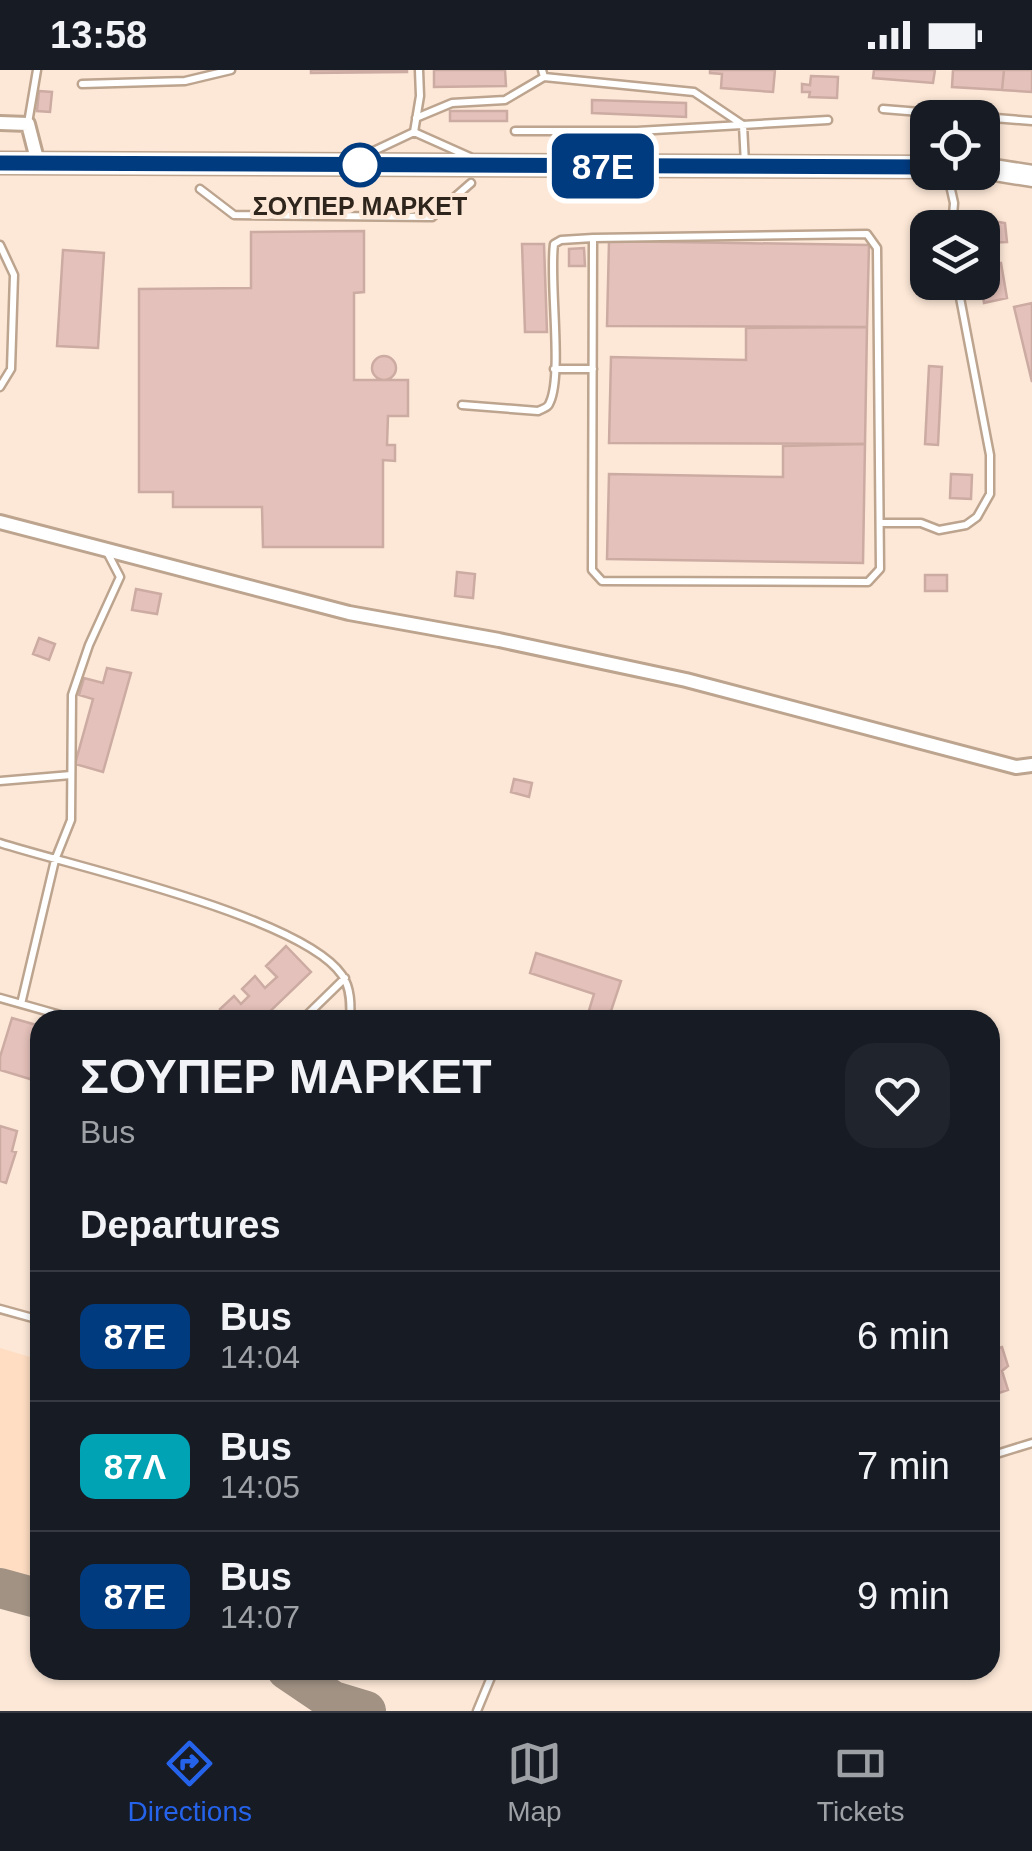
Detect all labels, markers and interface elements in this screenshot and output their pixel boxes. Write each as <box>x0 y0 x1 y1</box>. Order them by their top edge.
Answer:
text: 13:58 <box>50 14 147 56</box>
map controls <box>910 100 1000 300</box>
button: locate <box>910 100 1000 190</box>
line badge: 87Ε <box>546 134 660 198</box>
marker: ΣΟΥΠΕΡ ΜΑΡΚΕΤ <box>339 144 381 186</box>
text: 87Ε <box>572 147 634 186</box>
place label: ΣΟΥΠΕΡ ΜΑΡΚΕΤ <box>253 192 467 220</box>
button: layers <box>910 210 1000 300</box>
button: heart <box>845 1043 950 1148</box>
text: ΣΟΥΠΕΡ ΜΑΡΚΕΤ <box>80 1050 492 1103</box>
text: Bus <box>80 1114 135 1150</box>
text: Departures <box>80 1204 281 1246</box>
text: Bus <box>220 1296 292 1338</box>
text: 6 min <box>857 1315 950 1357</box>
text: 87Ε <box>104 1317 166 1356</box>
text: 14:04 <box>220 1339 300 1375</box>
text: Bus <box>220 1426 292 1468</box>
text: 7 min <box>857 1445 950 1487</box>
text: 87Λ <box>104 1447 166 1486</box>
text: 14:05 <box>220 1469 300 1505</box>
text: Bus <box>220 1556 292 1598</box>
text: 9 min <box>857 1575 950 1617</box>
text: 87Ε <box>104 1577 166 1616</box>
text: 14:07 <box>220 1599 300 1635</box>
tab: Directions <box>127 1736 252 1828</box>
tab: Map <box>507 1736 562 1828</box>
tab: Tickets <box>817 1736 905 1828</box>

